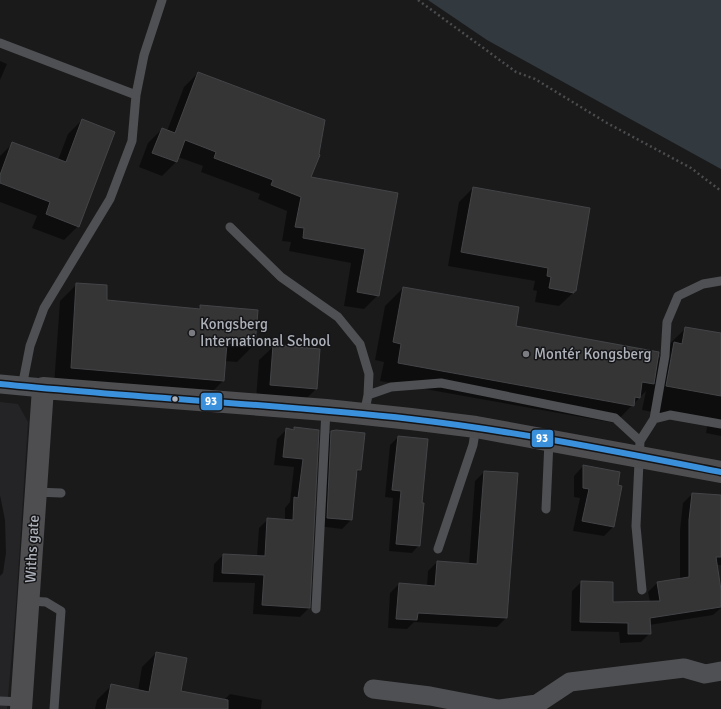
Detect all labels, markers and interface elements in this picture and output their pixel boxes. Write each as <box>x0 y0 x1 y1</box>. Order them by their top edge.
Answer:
place label: Kongsberg International School <box>200 315 331 350</box>
marker: Kongsberg International School <box>187 328 197 338</box>
place label: Montér Kongsberg <box>534 345 651 363</box>
marker: Montér Kongsberg <box>521 349 531 359</box>
line badge: 93 <box>200 392 223 411</box>
unlabelled marker <box>170 394 180 404</box>
text: 93 <box>205 395 217 408</box>
line badge: 93 <box>531 429 554 448</box>
text: 93 <box>536 432 548 445</box>
street label: Withs gate <box>21 515 43 583</box>

